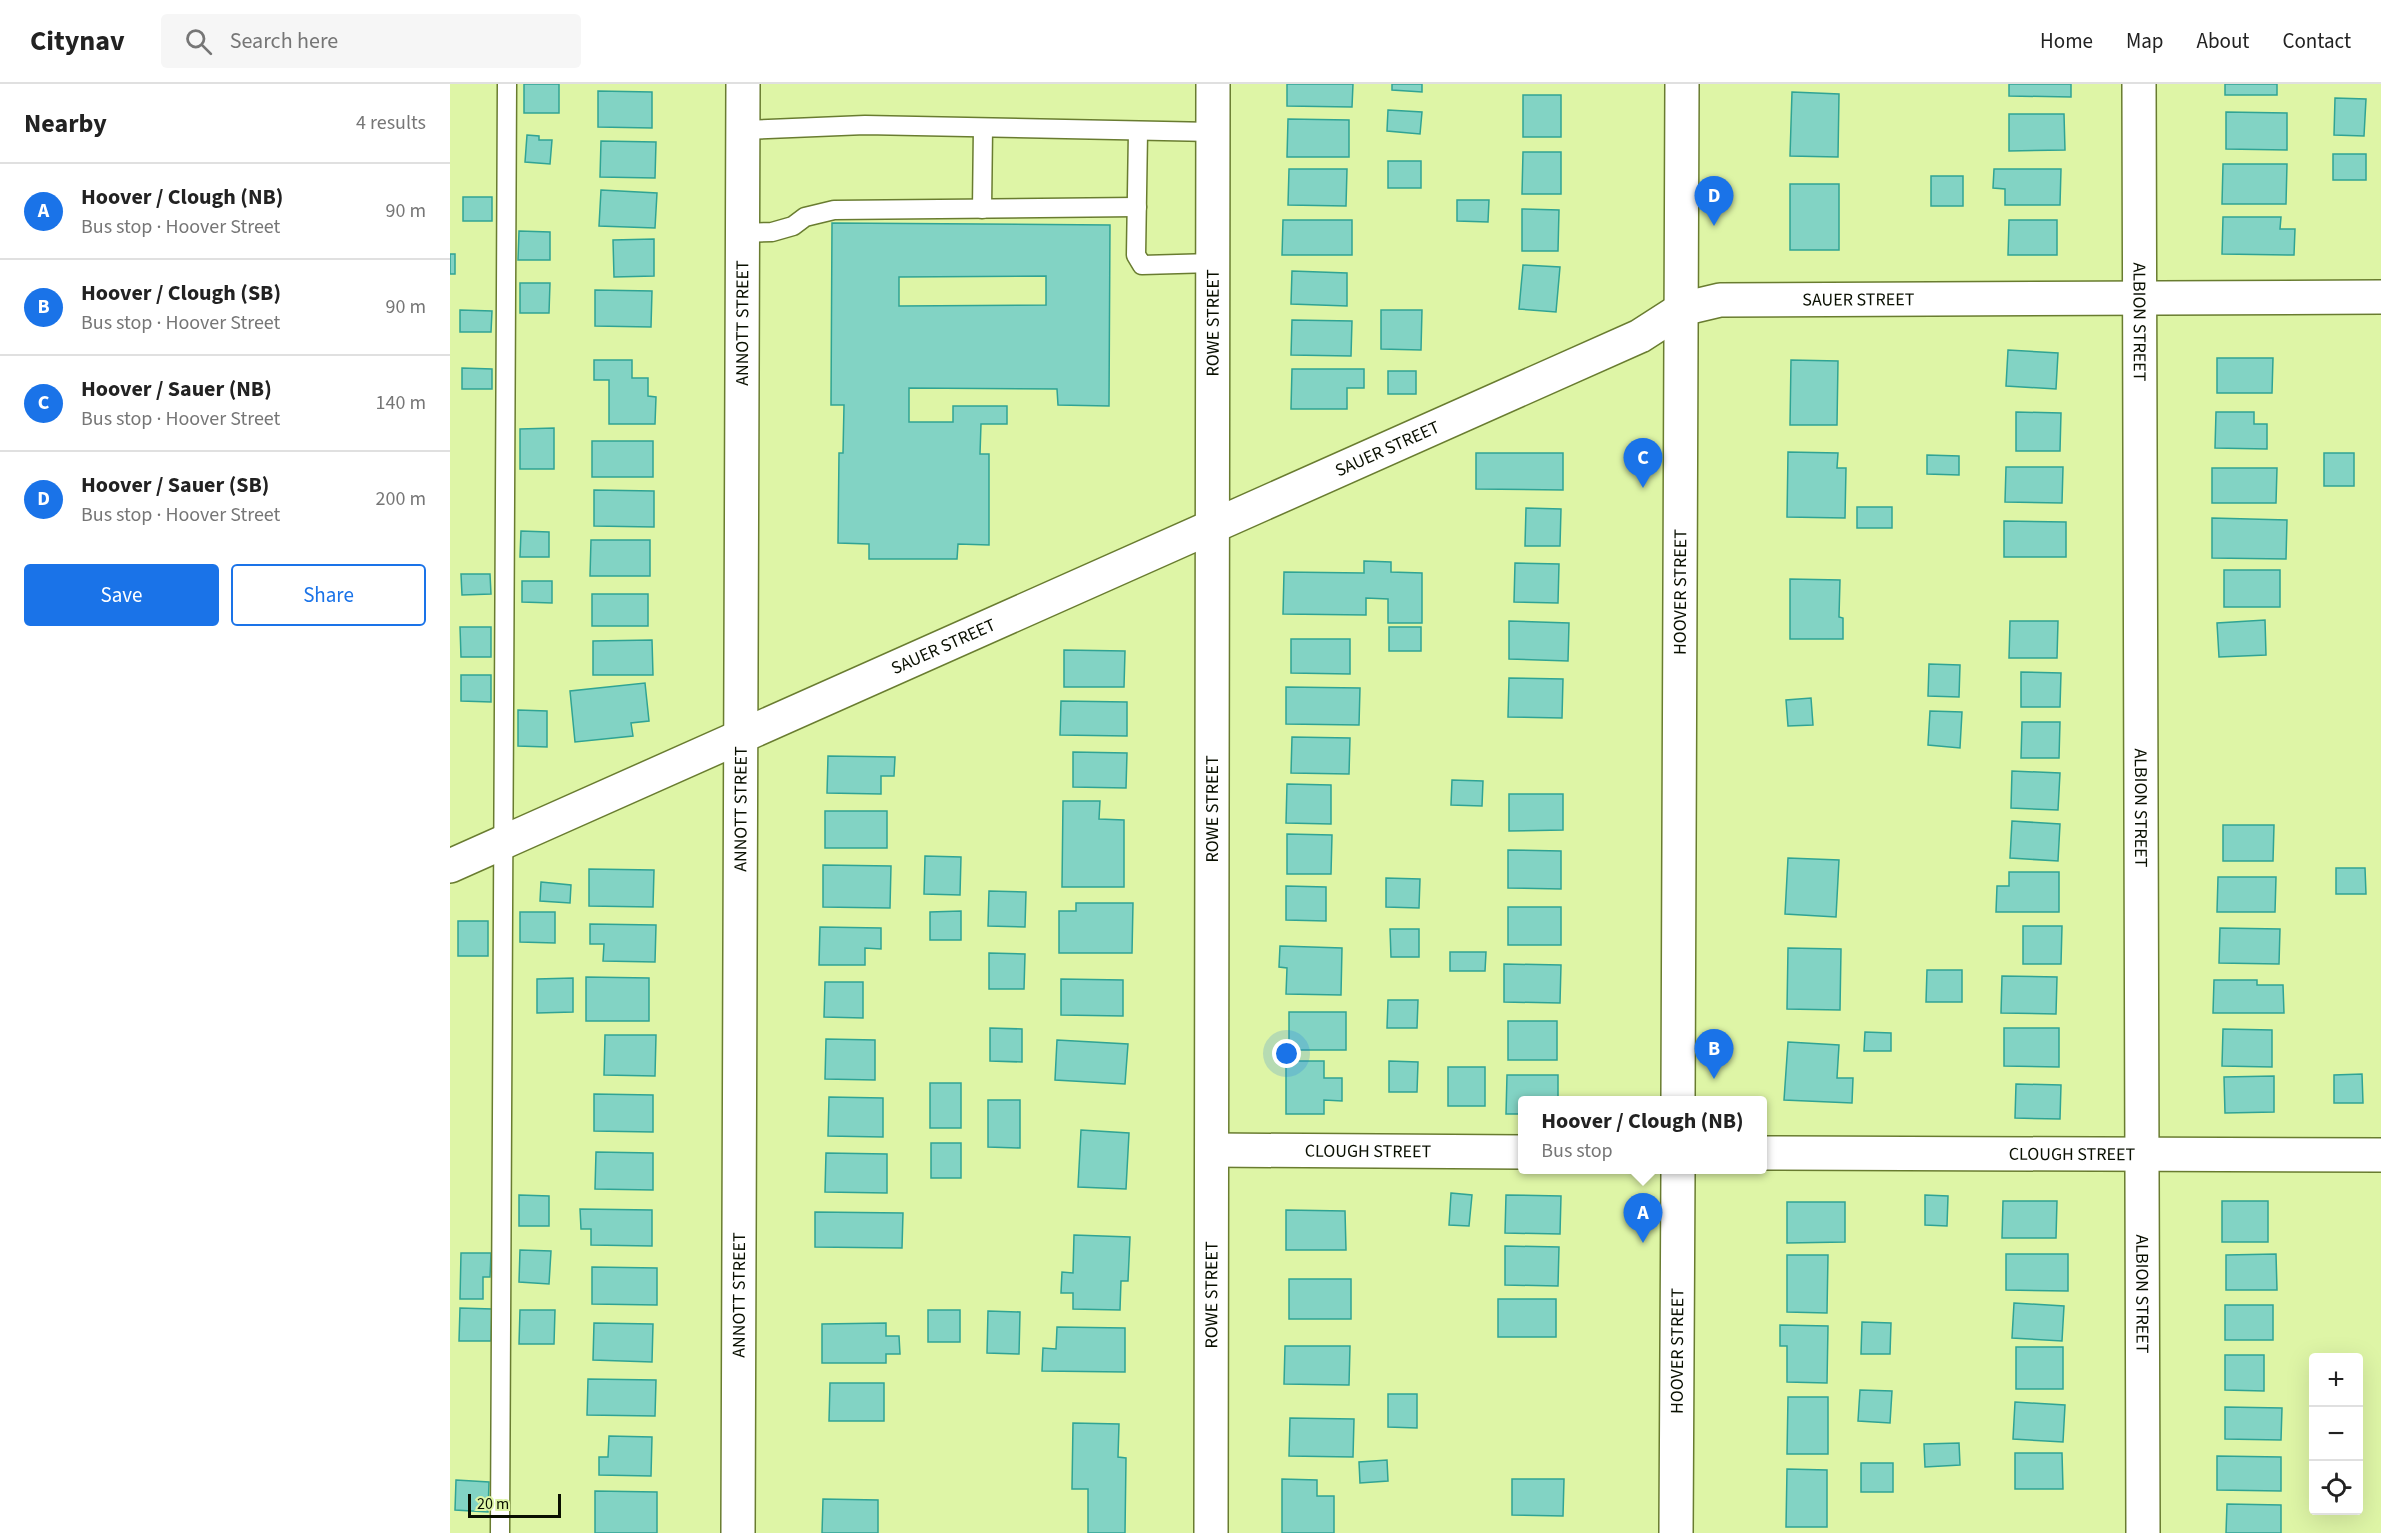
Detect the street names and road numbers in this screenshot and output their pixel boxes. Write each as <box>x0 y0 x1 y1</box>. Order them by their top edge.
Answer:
street label: ANNOTT STREET <box>730 260 755 386</box>
street label: ALBION STREET <box>2126 263 2152 382</box>
street label: ROWE STREET <box>1201 269 1226 377</box>
street label: SAUER STREET <box>1802 287 1915 313</box>
street label: SAUER STREET <box>1331 415 1444 483</box>
street label: HOOVER STREET <box>1668 529 1693 655</box>
street label: SAUER STREET <box>887 612 1000 681</box>
street label: ANNOTT STREET <box>728 746 754 872</box>
street label: ALBION STREET <box>2128 749 2153 868</box>
street label: ROWE STREET <box>1200 755 1225 863</box>
street label: CLOUGH STREET <box>1305 1139 1432 1164</box>
street label: CLOUGH STREET <box>2009 1142 2136 1167</box>
street label: ANNOTT STREET <box>727 1232 752 1358</box>
street label: ALBION STREET <box>2129 1235 2155 1354</box>
street label: ROWE STREET <box>1199 1241 1224 1349</box>
street label: HOOVER STREET <box>1665 1288 1690 1414</box>

